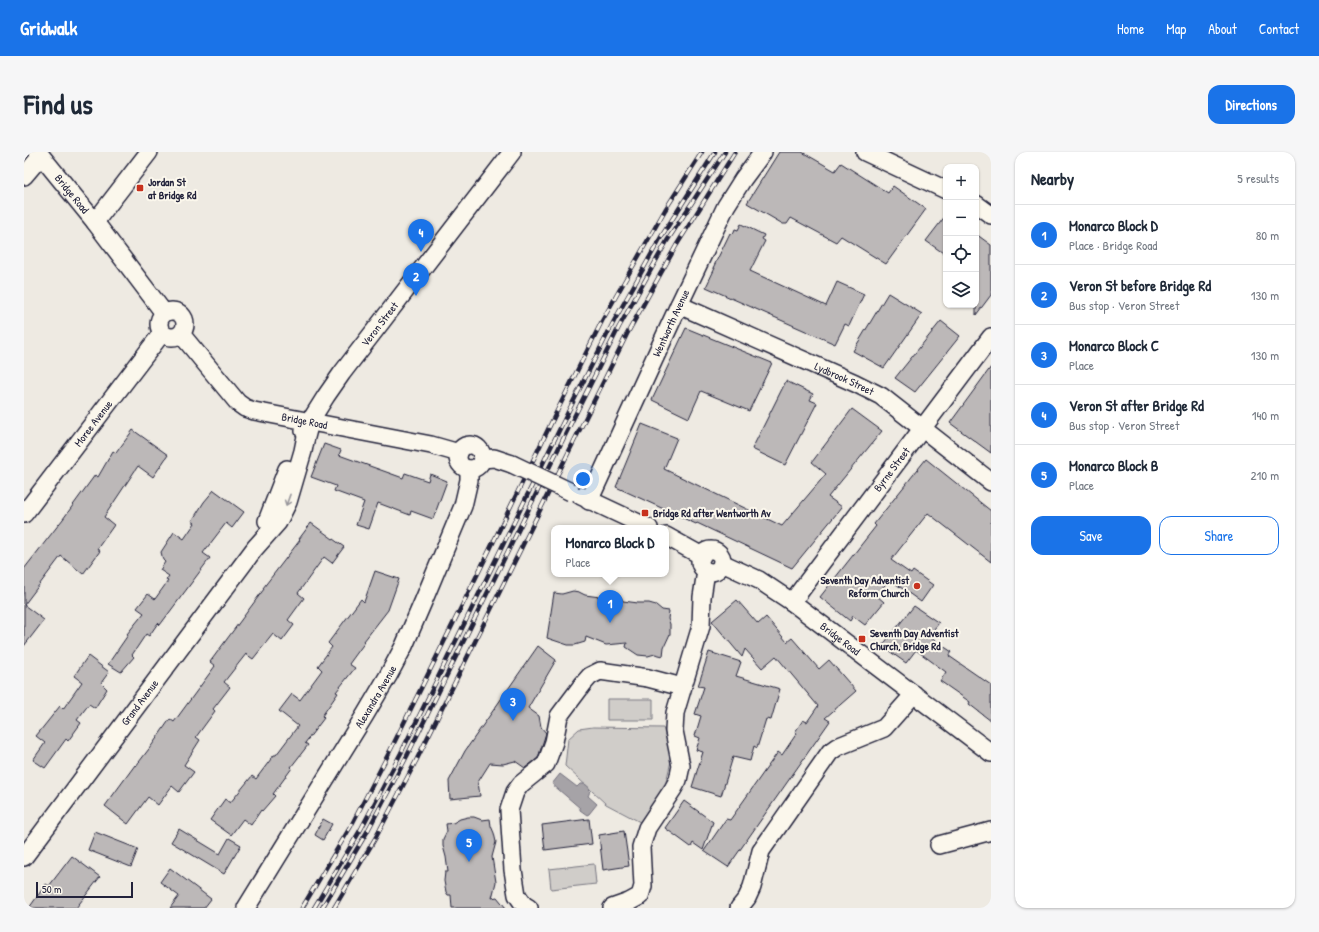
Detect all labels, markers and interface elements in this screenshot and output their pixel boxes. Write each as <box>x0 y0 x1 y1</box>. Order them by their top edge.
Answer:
text: Gridwalk <box>20 15 77 41</box>
text: Home <box>1117 19 1144 38</box>
text: Map <box>1166 19 1186 38</box>
text: About <box>1208 19 1237 38</box>
text: Contact <box>1259 19 1299 38</box>
text: Find us <box>24 85 93 123</box>
button: Directions <box>1208 85 1295 124</box>
map controls <box>943 164 979 308</box>
button: + <box>943 164 979 200</box>
text: Nearby <box>1031 167 1074 190</box>
text: 5 results <box>1237 169 1279 187</box>
street label: Bridge Road <box>52 171 93 217</box>
place label: Jordan St at Bridge Rd <box>148 175 197 203</box>
marker: Jordan St at Bridge Rd <box>135 183 145 193</box>
button: − <box>943 200 979 236</box>
text: Monarco Block D <box>1069 215 1158 236</box>
pin: 4 <box>408 219 434 252</box>
text: 1 <box>1042 226 1046 244</box>
text: 80 m <box>1256 226 1279 244</box>
button: locate <box>943 236 979 272</box>
text: Place · Bridge Road <box>1069 236 1157 254</box>
pin: 2 <box>403 263 429 296</box>
button: layers <box>943 272 979 308</box>
text: Veron St before Bridge Rd <box>1069 275 1211 296</box>
street label: Wentworth Avenue <box>649 286 693 359</box>
text: 2 <box>1041 286 1047 304</box>
text: 130 m <box>1251 286 1279 304</box>
text: Bus stop · Veron Street <box>1069 296 1180 314</box>
street label: Veron Street <box>358 299 401 349</box>
text: Monarco Block C <box>1069 335 1159 356</box>
text: 3 <box>1041 346 1047 364</box>
text: 130 m <box>1251 346 1279 364</box>
text: Place <box>1069 356 1094 374</box>
street label: Lydbrook Street <box>813 359 876 398</box>
text: Veron St after Bridge Rd <box>1069 395 1204 416</box>
street label: Moree Avenue <box>71 397 116 449</box>
text: 4 <box>1042 406 1046 424</box>
text: 140 m <box>1252 406 1279 424</box>
street label: Bridge Road <box>280 409 329 432</box>
text: Bus stop · Veron Street <box>1069 416 1180 434</box>
street label: Byrne Street <box>870 444 913 494</box>
text: Monarco Block B <box>1069 455 1158 476</box>
text: 5 <box>1041 466 1047 484</box>
text: 210 m <box>1251 466 1279 484</box>
your location <box>573 469 593 489</box>
text: Place <box>1069 476 1094 494</box>
one-way arrow <box>283 493 291 505</box>
place label: Bridge Rd after Wentworth Av <box>653 506 771 521</box>
marker: Bridge Rd after Wentworth Av <box>640 508 650 518</box>
button: Save <box>1031 516 1151 555</box>
button: Share <box>1159 516 1279 555</box>
popup <box>551 525 669 577</box>
text: Monarco Block D <box>566 532 654 553</box>
text: Place <box>566 553 591 571</box>
place label: Seventh Day Adventist Reform Church <box>820 573 910 600</box>
marker: Seventh Day Adventist Reform Church <box>912 581 922 591</box>
pin: 1 <box>597 590 623 623</box>
street label: Bridge Road <box>818 619 864 659</box>
place label: Seventh Day Adventist Church, Bridge Rd <box>870 626 960 654</box>
marker: Seventh Day Adventist Church, Bridge Rd <box>857 634 867 644</box>
street label: Alexandra Avenue <box>352 662 400 730</box>
street label: Grand Avenue <box>118 676 162 728</box>
pin: 3 <box>500 688 526 721</box>
pin: 5 <box>456 829 482 862</box>
scale bar <box>36 880 133 899</box>
text: 50 m <box>42 882 62 896</box>

